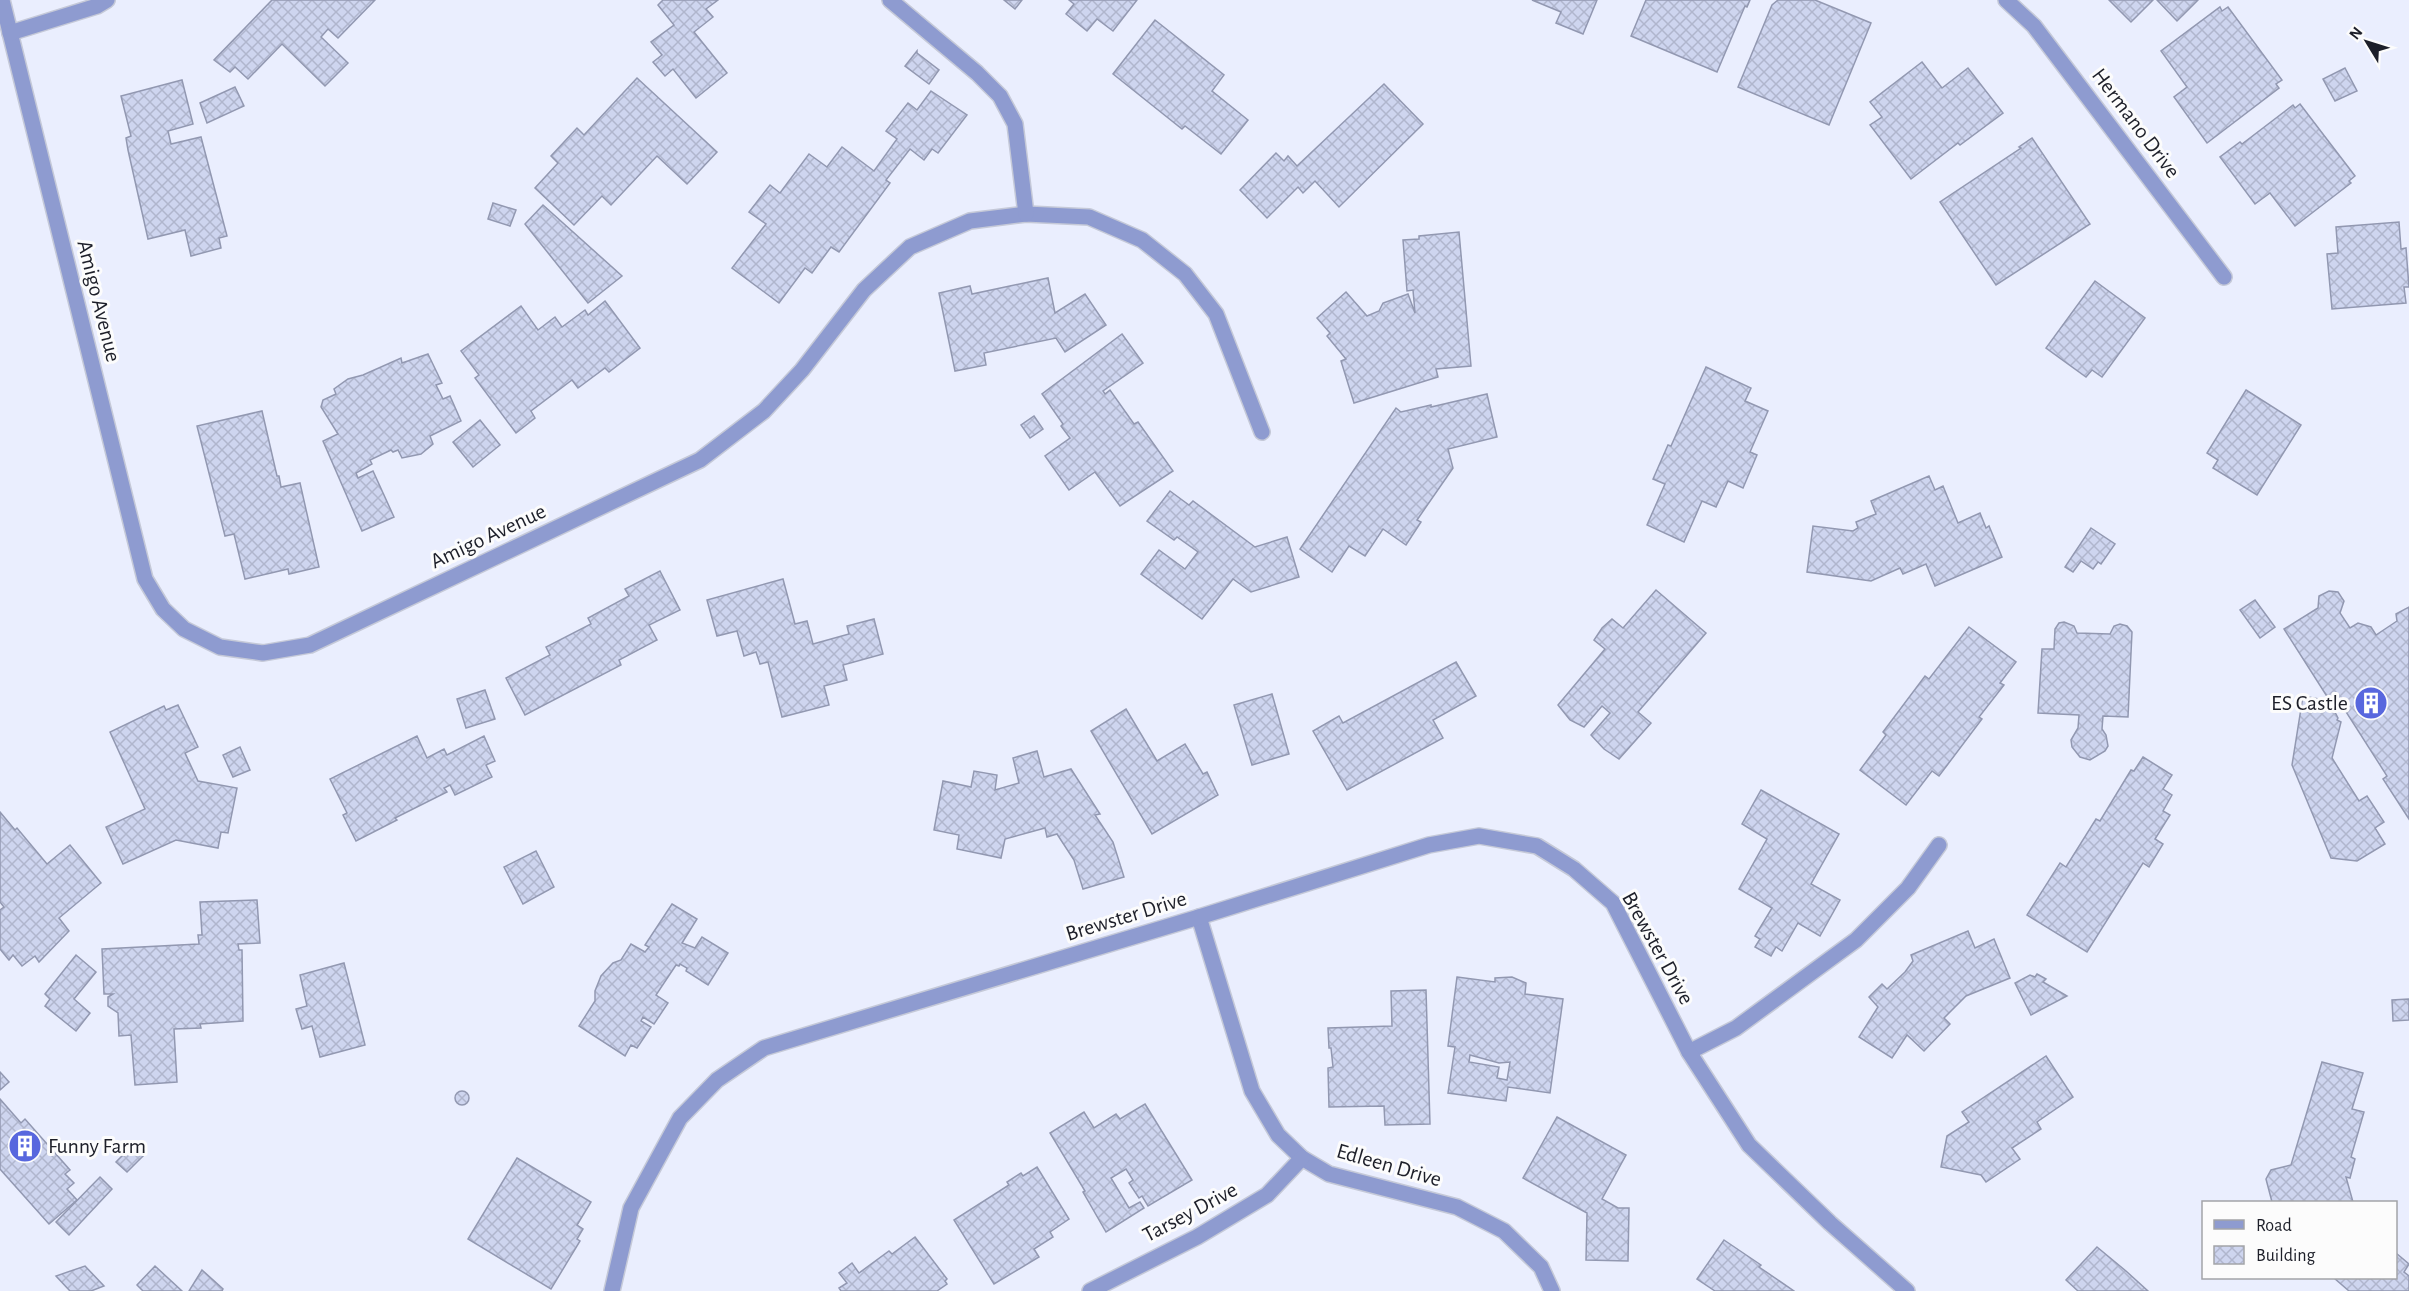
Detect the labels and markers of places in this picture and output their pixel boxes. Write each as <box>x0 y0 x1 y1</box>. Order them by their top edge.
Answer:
building icon: ES Castle <box>2353 685 2389 721</box>
place label: ES Castle <box>2271 692 2348 714</box>
building icon: Funny Farm <box>7 1128 43 1164</box>
place label: Funny Farm <box>48 1135 146 1157</box>

